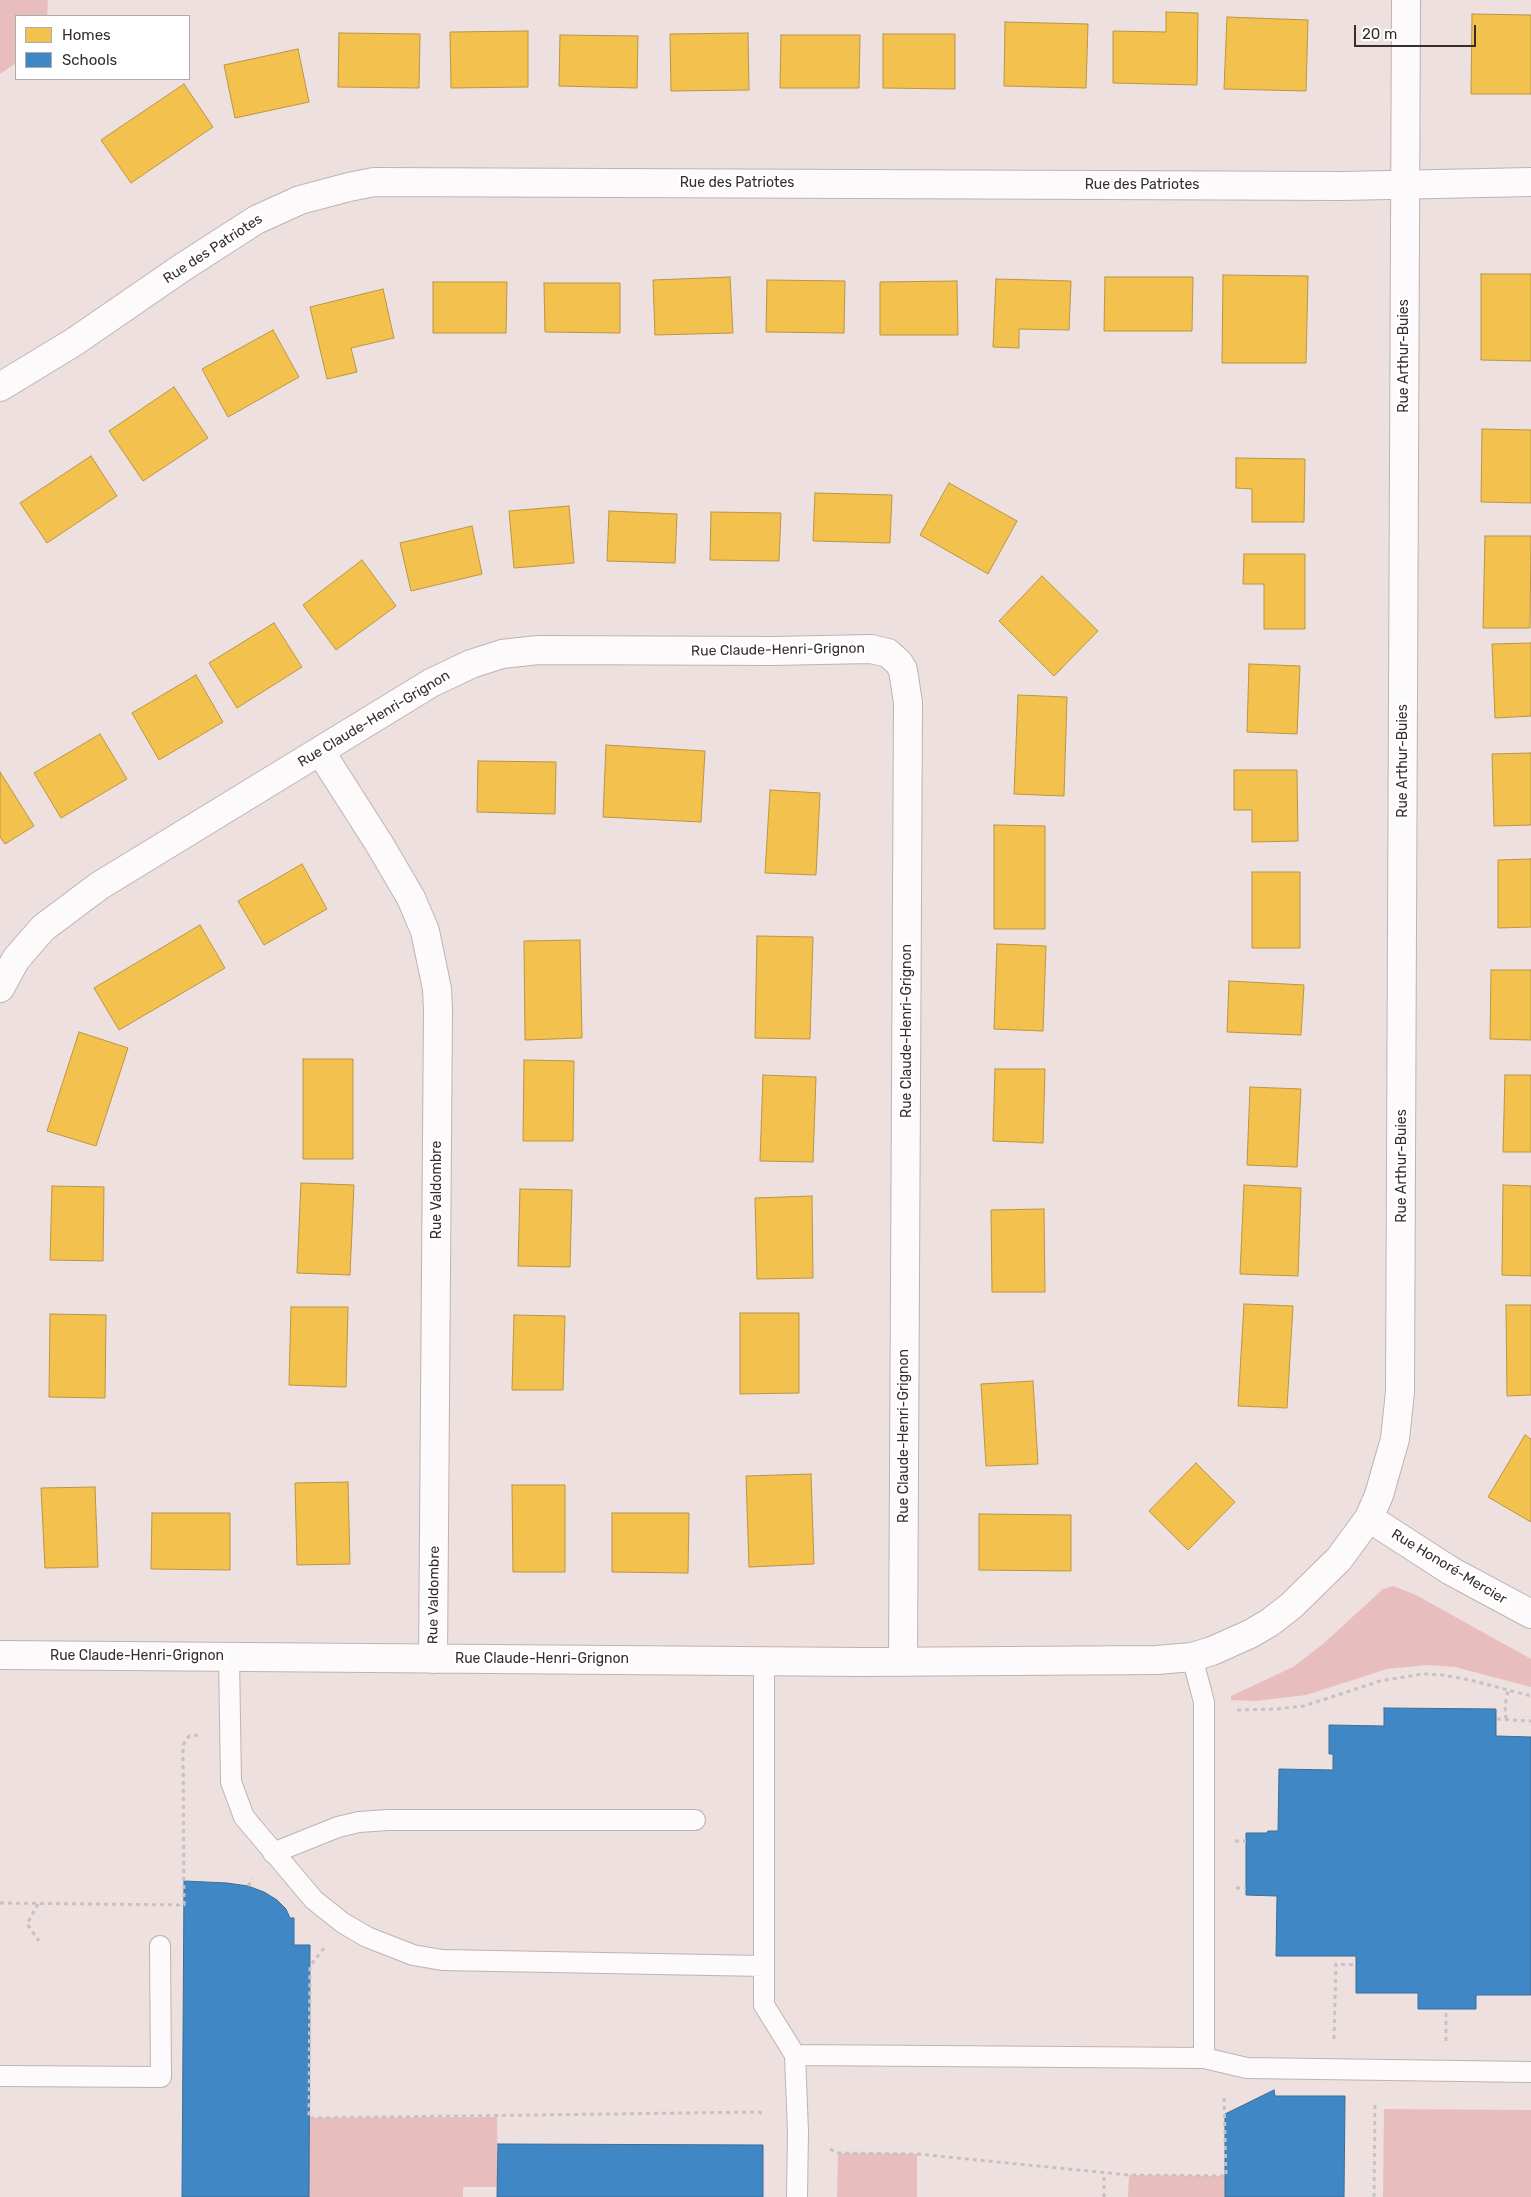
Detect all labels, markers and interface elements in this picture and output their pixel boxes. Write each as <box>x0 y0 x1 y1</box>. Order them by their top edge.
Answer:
legend <box>15 15 190 80</box>
scale bar <box>1356 15 1478 47</box>
text: 20 m <box>1362 25 1397 43</box>
text: Homes <box>62 26 111 44</box>
text: Schools <box>62 51 117 69</box>
street label: Rue des Patriotes <box>680 175 794 191</box>
street label: Rue des Patriotes <box>1085 177 1199 193</box>
street label: Rue des Patriotes <box>160 211 266 287</box>
street label: Rue Arthur-Buies <box>1396 299 1412 413</box>
street label: Rue Claude-Henri-Grignon <box>691 640 865 660</box>
street label: Rue Claude-Henri-Grignon <box>295 667 453 771</box>
street label: Rue Arthur-Buies <box>1395 704 1411 818</box>
street label: Rue Claude-Henri-Grignon <box>899 944 915 1118</box>
street label: Rue Arthur-Buies <box>1394 1109 1410 1223</box>
street label: Rue Valdombre <box>429 1141 445 1239</box>
street label: Rue Claude-Henri-Grignon <box>896 1349 912 1523</box>
street label: Rue Honoré-Mercier <box>1388 1526 1510 1608</box>
street label: Rue Valdombre <box>425 1546 443 1644</box>
street label: Rue Claude-Henri-Grignon <box>50 1648 224 1664</box>
street label: Rue Claude-Henri-Grignon <box>455 1651 629 1667</box>

